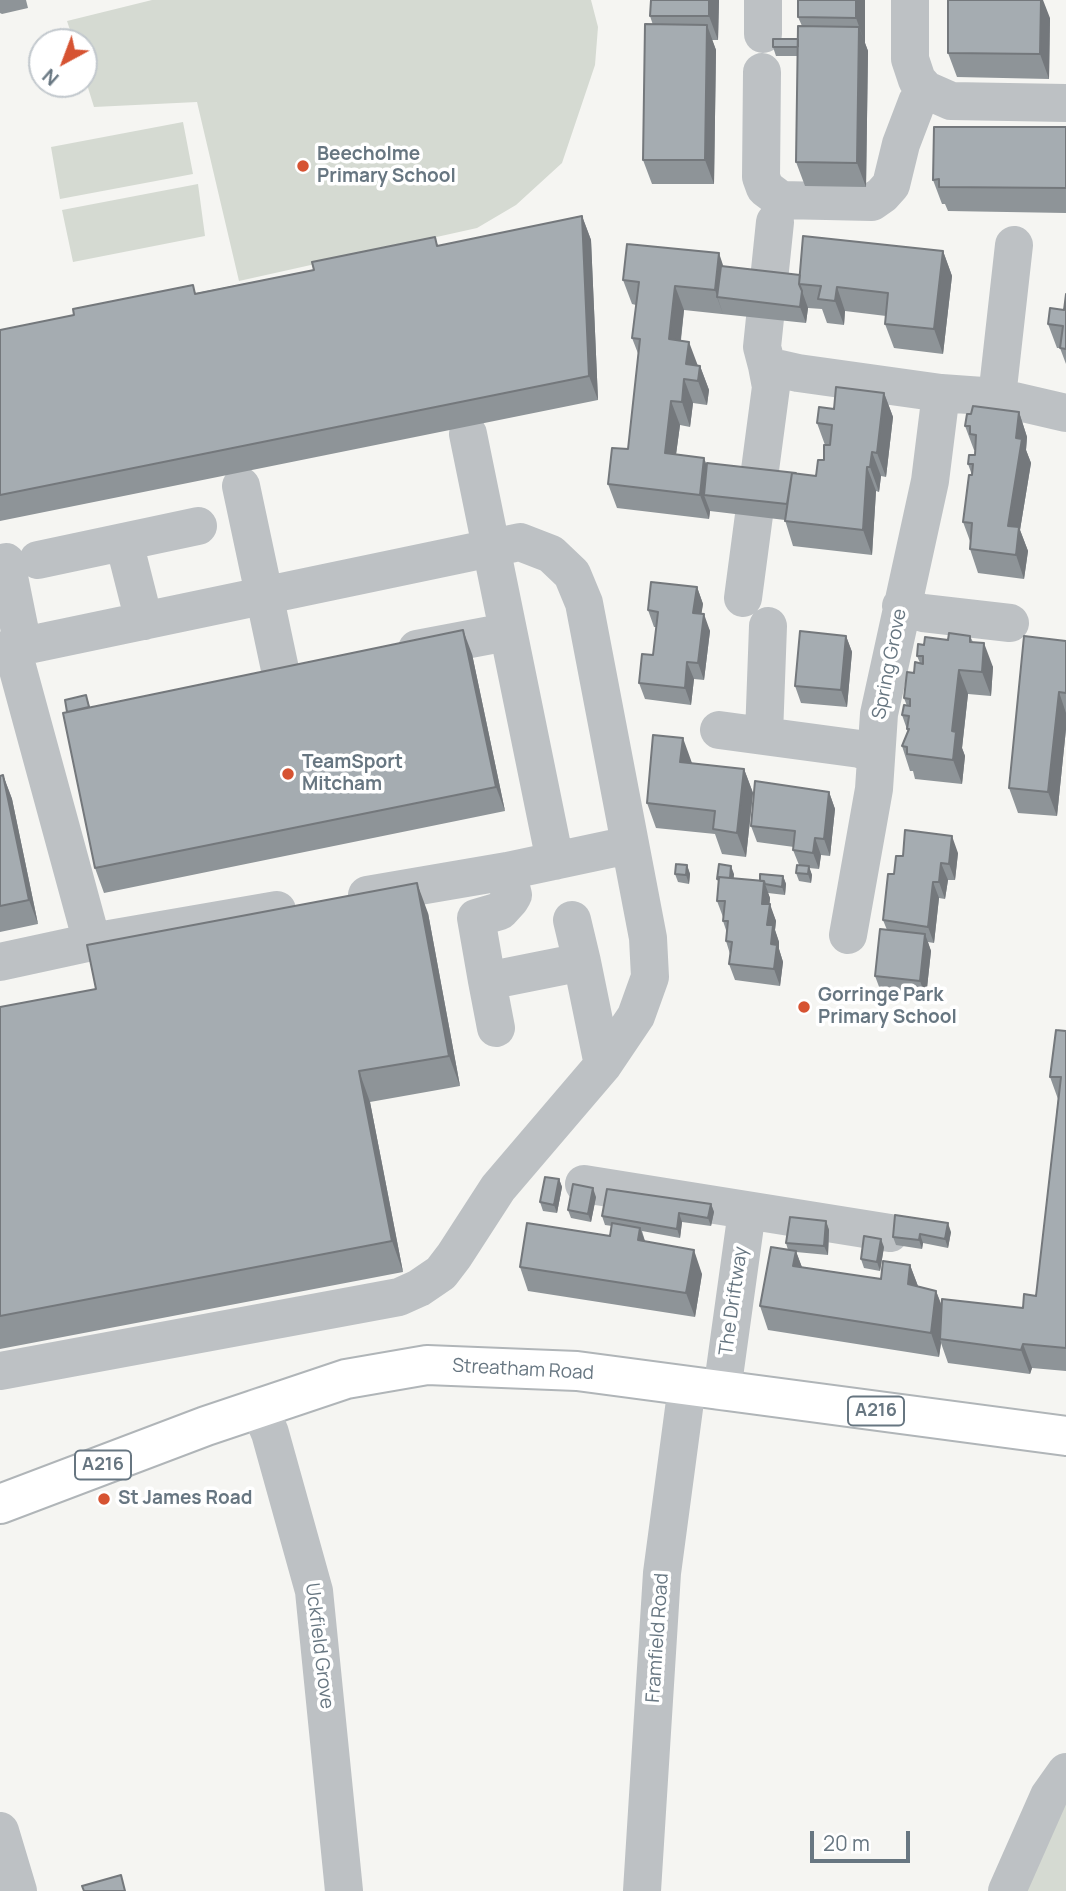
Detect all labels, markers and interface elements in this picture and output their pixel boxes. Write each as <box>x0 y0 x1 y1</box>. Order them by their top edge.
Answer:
north arrow <box>28 28 98 98</box>
text: N <box>37 63 64 92</box>
place label: Beecholme Primary School <box>317 144 456 188</box>
marker: Beecholme Primary School <box>295 158 311 174</box>
street label: Spring Grove <box>868 607 912 721</box>
place label: TeamSport Mitcham <box>302 752 403 796</box>
marker: TeamSport Mitcham <box>280 766 296 782</box>
place label: Gorringe Park Primary School <box>818 985 957 1029</box>
marker: Gorringe Park Primary School <box>796 999 812 1015</box>
street label: The Driftway <box>715 1245 753 1357</box>
street label: Streatham Road <box>452 1355 594 1385</box>
road number: A216 <box>848 1396 904 1426</box>
road number: A216 <box>75 1450 131 1480</box>
place label: St James Road <box>118 1488 252 1510</box>
marker: St James Road <box>96 1491 112 1507</box>
street label: Framfield Road <box>642 1572 674 1704</box>
street label: Uckfield Grove <box>300 1582 338 1710</box>
scale bar <box>814 1818 914 1862</box>
text: 20 m <box>823 1829 870 1857</box>

